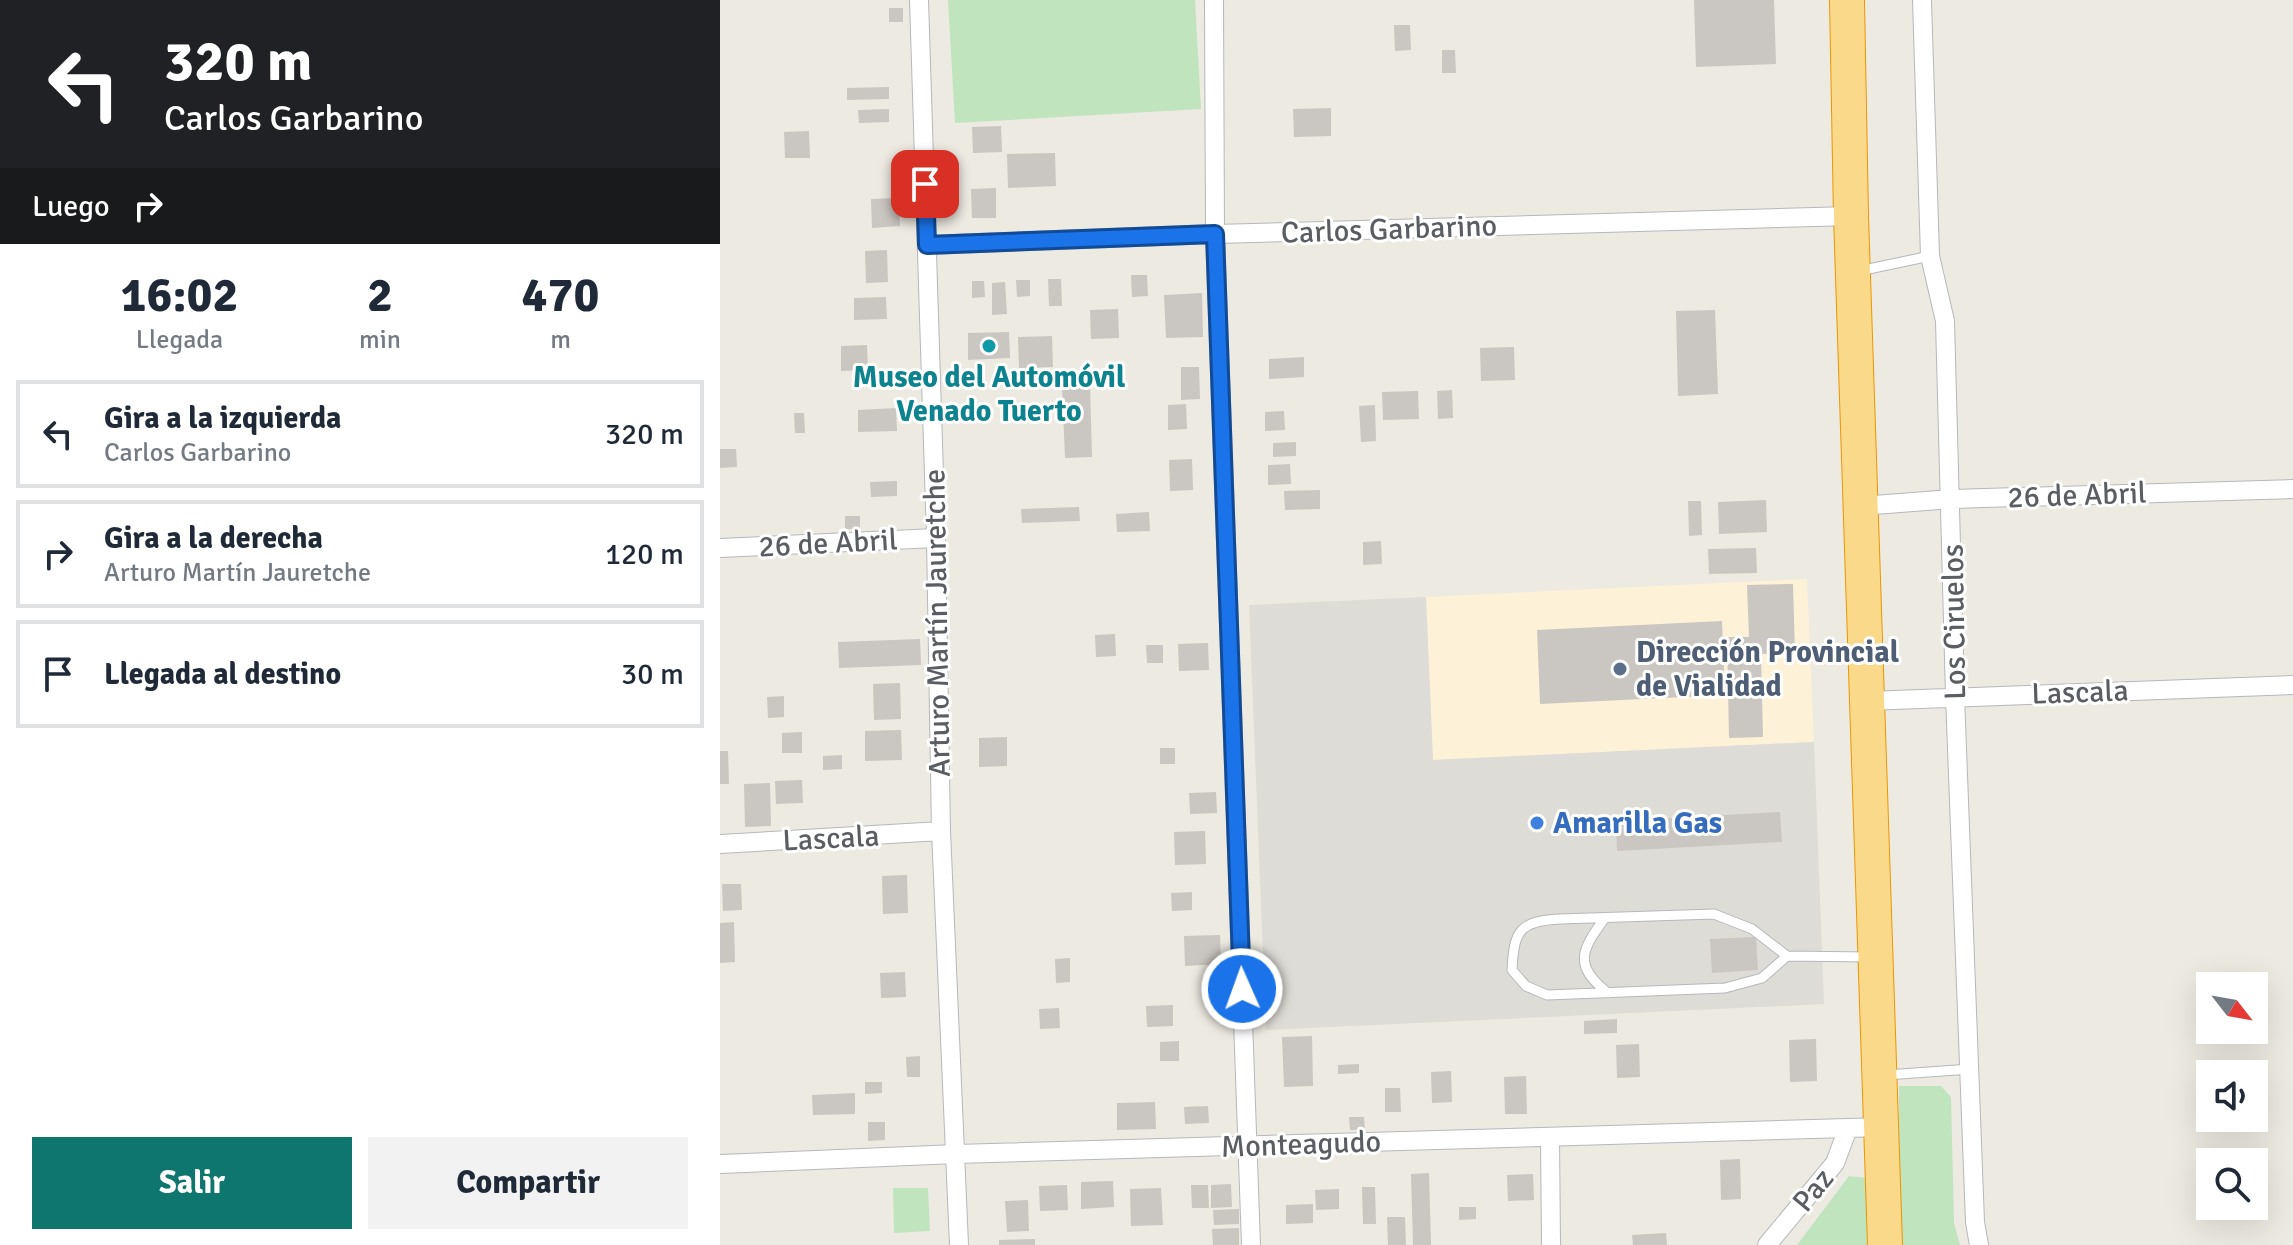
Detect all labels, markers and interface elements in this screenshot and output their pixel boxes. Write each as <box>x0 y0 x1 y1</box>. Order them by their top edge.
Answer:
text: 320 m <box>164 27 312 96</box>
icon: left <box>32 32 136 136</box>
text: Carlos Garbarino <box>164 96 423 141</box>
pin <box>891 150 959 218</box>
icon: arrive <box>903 162 947 206</box>
icon: right <box>126 184 170 228</box>
text: Luego <box>32 188 110 225</box>
street label: Carlos Garbarino <box>1280 207 1498 252</box>
text: 16:02 <box>121 266 238 325</box>
text: 2 <box>367 266 393 325</box>
text: 470 <box>522 266 599 325</box>
text: Llegada <box>136 324 223 356</box>
text: min <box>359 324 401 356</box>
text: m <box>550 324 571 356</box>
marker: Museo del Automóvil Venado Tuerto <box>980 337 998 355</box>
place label: Museo del Automóvil Venado Tuerto <box>853 359 1125 430</box>
text: Gira a la izquierda <box>104 400 341 437</box>
icon: left <box>36 412 80 456</box>
text: 320 m <box>605 416 684 453</box>
text: Carlos Garbarino <box>104 437 291 469</box>
street label: Arturo Martín Jauretche <box>916 469 959 777</box>
street label: 26 de Abril <box>2007 475 2147 516</box>
text: Gira a la derecha <box>104 520 323 557</box>
street label: 26 de Abril <box>758 521 898 566</box>
icon: right <box>36 532 80 576</box>
text: 120 m <box>605 536 684 573</box>
street label: Los Ciruelos <box>1935 544 1974 700</box>
text: Arturo Martín Jauretche <box>104 557 371 589</box>
place label: Dirección Provincial de Vialidad <box>1636 634 1899 705</box>
icon: arrive <box>36 652 80 696</box>
text: Llegada al destino <box>104 656 341 693</box>
text: 30 m <box>621 656 684 693</box>
marker: Dirección Provincial de Vialidad <box>1611 660 1629 678</box>
street label: Lascala <box>2031 672 2129 713</box>
place label: Amarilla Gas <box>1553 805 1722 842</box>
marker: Amarilla Gas <box>1528 814 1546 832</box>
street label: Lascala <box>782 817 880 860</box>
position arrow <box>1200 947 1284 1031</box>
north arrow <box>2196 972 2268 1044</box>
map controls <box>2196 972 2268 1220</box>
button: sound <box>2196 1060 2268 1132</box>
street label: Monteagudo <box>1220 1123 1382 1166</box>
button: Salir <box>32 1137 352 1229</box>
button: Compartir <box>368 1137 688 1229</box>
button: search <box>2196 1148 2268 1220</box>
street label: Paz <box>1785 1161 1842 1219</box>

